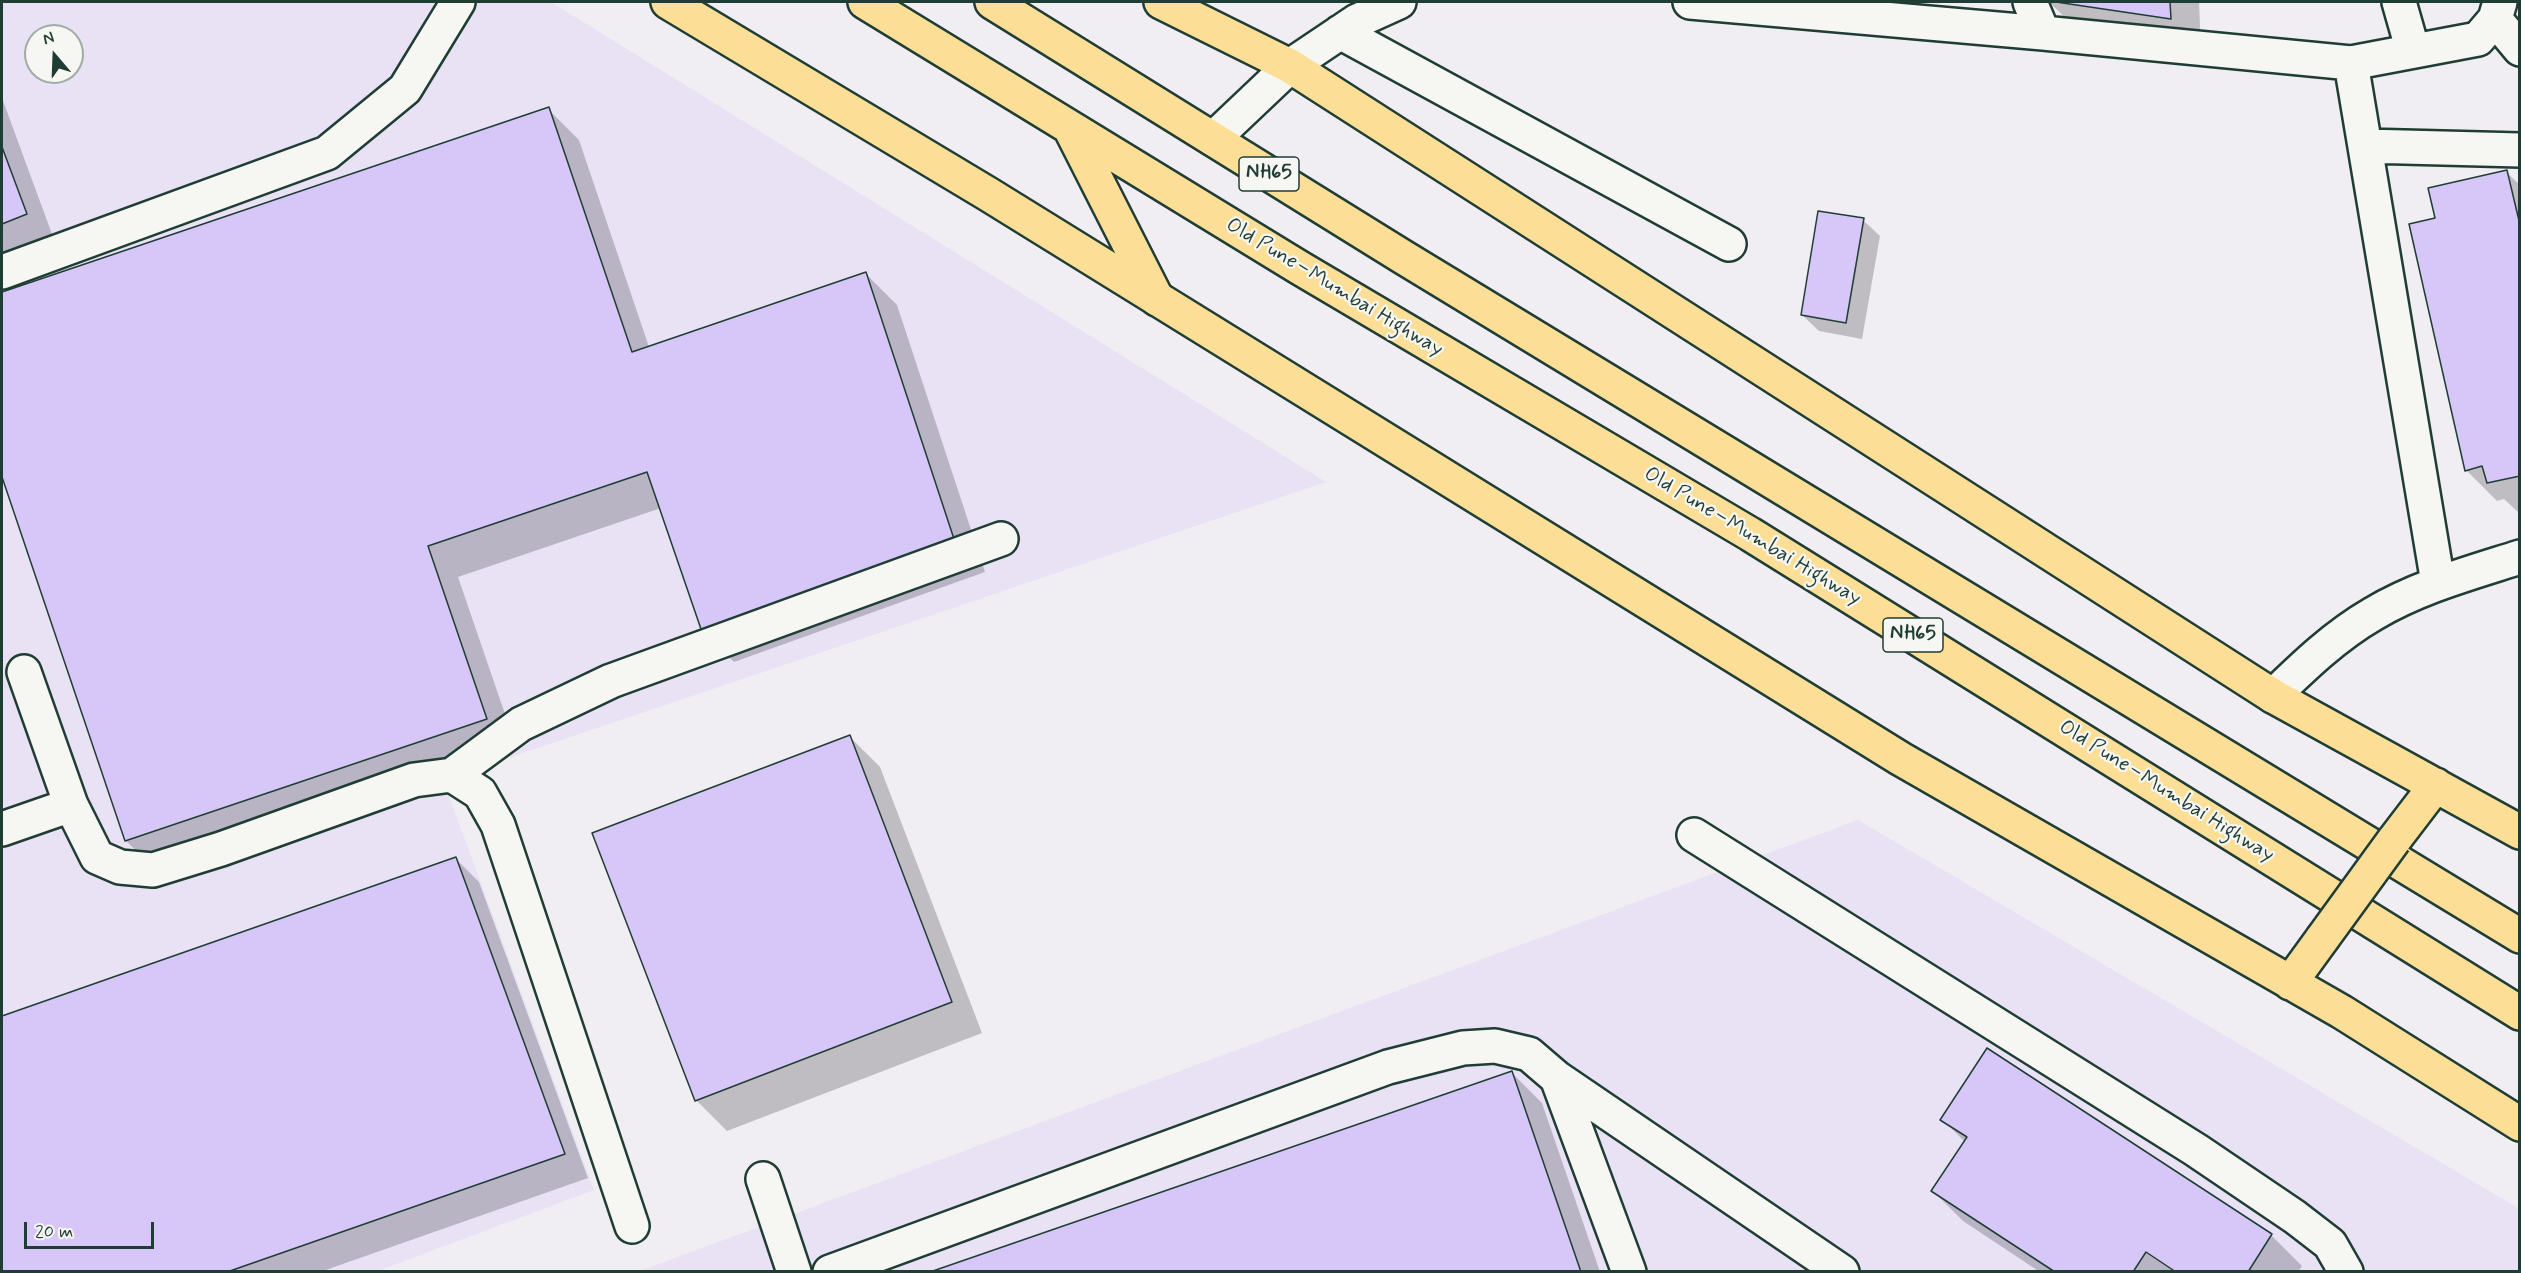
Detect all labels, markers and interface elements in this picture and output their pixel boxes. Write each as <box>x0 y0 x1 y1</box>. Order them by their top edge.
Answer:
north arrow <box>24 24 84 84</box>
text: N <box>40 27 57 50</box>
road number: NH65 <box>1239 157 1299 191</box>
street label: Old Pune–Mumbai Highway <box>1221 213 1447 363</box>
street label: Old Pune–Mumbai Highway <box>1639 462 1865 612</box>
road number: NH65 <box>1883 618 1943 652</box>
street label: Old Pune–Mumbai Highway <box>2054 715 2278 869</box>
scale bar <box>27 1210 158 1248</box>
text: 20 m <box>35 1220 73 1244</box>

